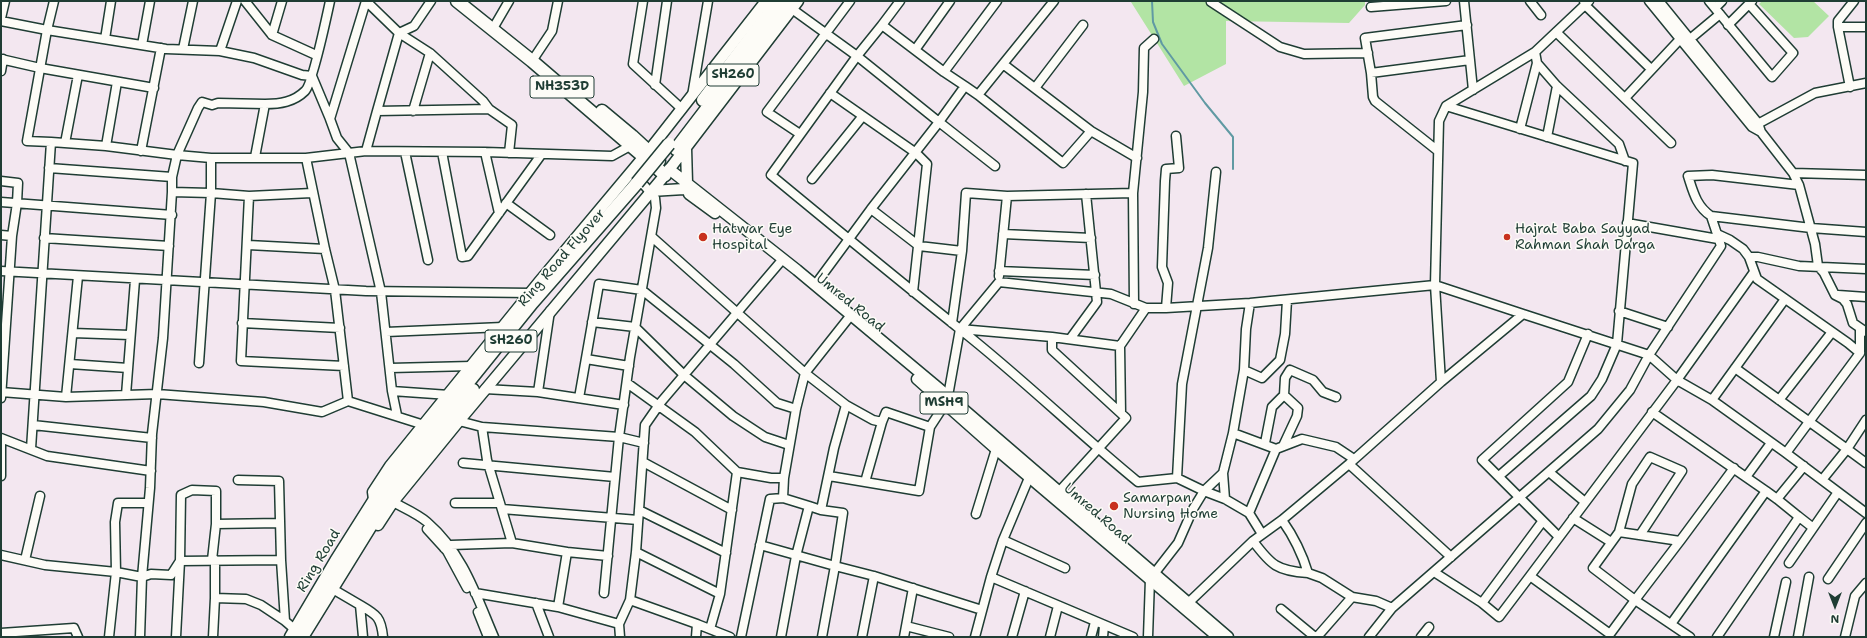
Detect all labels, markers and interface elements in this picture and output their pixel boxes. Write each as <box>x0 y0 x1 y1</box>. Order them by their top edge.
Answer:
road number: SH260 <box>707 64 759 86</box>
road number: NH353D <box>530 76 594 98</box>
street label: Ring Road Flyover <box>515 206 609 310</box>
place label: Hatwar Eye Hospital <box>712 221 793 254</box>
place label: Hajrat Baba Sayyad Rahman Shah Darga <box>1515 221 1655 254</box>
marker: Hatwar Eye Hospital <box>697 231 709 243</box>
marker: Hajrat Baba Sayyad Rahman Shah Darga <box>1502 232 1512 242</box>
street label: Umred Road <box>812 270 888 336</box>
road number: SH260 <box>485 330 537 352</box>
road number: MSH9 <box>920 392 968 414</box>
street label: Umred Road <box>1060 480 1134 548</box>
place label: Samarpan Nursing Home <box>1123 490 1218 522</box>
marker: Samarpan Nursing Home <box>1108 500 1120 512</box>
street label: Ring Road <box>294 527 344 595</box>
north arrow <box>1815 586 1855 626</box>
text: N <box>1831 611 1839 626</box>

